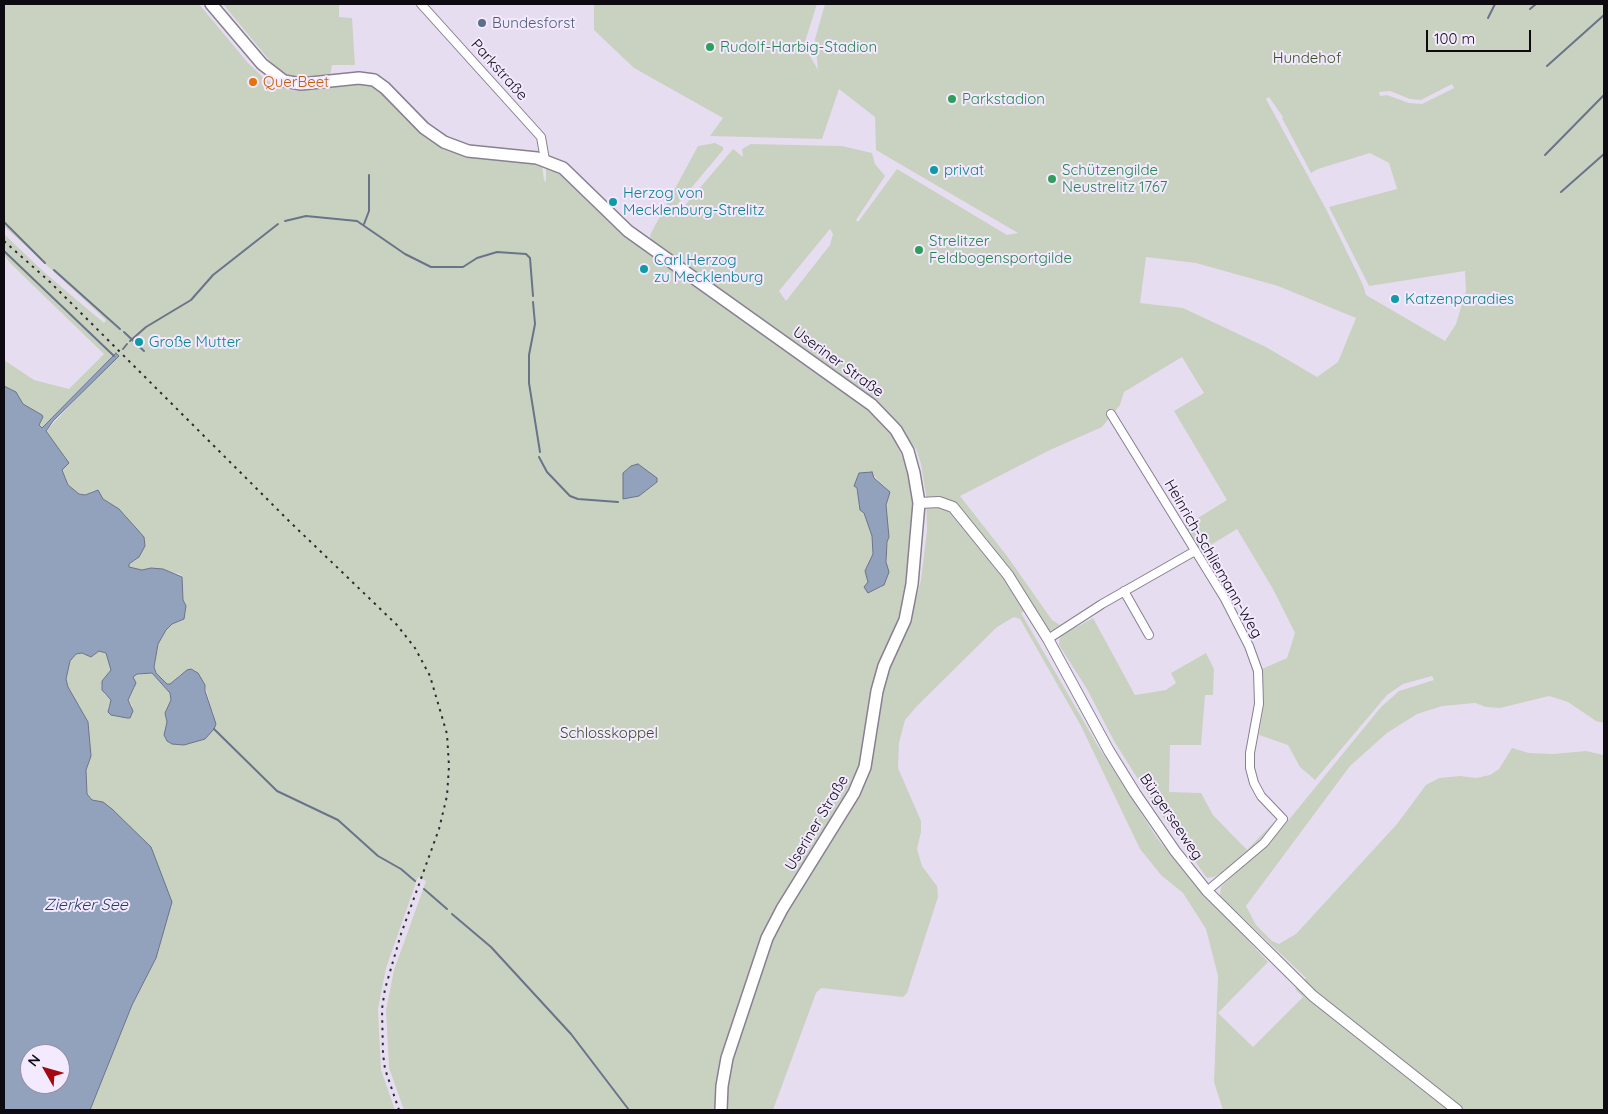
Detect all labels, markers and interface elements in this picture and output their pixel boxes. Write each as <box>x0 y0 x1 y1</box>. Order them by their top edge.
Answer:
place label: Bundesforst <box>492 14 575 32</box>
marker: Bundesforst <box>476 17 488 29</box>
scale bar <box>1428 20 1533 52</box>
text: 100 m <box>1434 29 1475 48</box>
street label: Parkstraße <box>467 36 531 104</box>
place label: Rudolf-Harbig-Stadion <box>720 38 877 56</box>
marker: Rudolf-Harbig-Stadion <box>704 41 716 53</box>
park label: Hundehof <box>1273 49 1341 67</box>
place label: QuerBeet <box>263 73 329 91</box>
marker: QuerBeet <box>247 76 259 88</box>
place label: Parkstadion <box>962 90 1045 108</box>
marker: Parkstadion <box>946 93 958 105</box>
place label: privat <box>944 161 984 179</box>
place label: Schützengilde Neustrelitz 1767 <box>1062 161 1168 196</box>
marker: privat <box>928 164 940 176</box>
marker: Schützengilde Neustrelitz 1767 <box>1046 173 1058 185</box>
place label: Herzog von Mecklenburg-Strelitz <box>623 184 765 219</box>
marker: Herzog von Mecklenburg-Strelitz <box>607 196 619 208</box>
place label: Strelitzer Feldbogensportgilde <box>929 232 1072 267</box>
marker: Strelitzer Feldbogensportgilde <box>913 244 925 256</box>
place label: Carl Herzog zu Mecklenburg <box>654 251 763 286</box>
marker: Carl Herzog zu Mecklenburg <box>638 263 650 275</box>
place label: Katzenparadies <box>1405 290 1514 308</box>
marker: Katzenparadies <box>1389 293 1401 305</box>
street label: Useriner Straße <box>789 323 887 401</box>
place label: Große Mutter <box>149 333 241 351</box>
marker: Große Mutter <box>133 336 145 348</box>
street label: Heinrich-Schliemann-Weg <box>1160 477 1266 641</box>
park label: Schlosskoppel <box>560 724 658 742</box>
street label: Bürgerseeweg <box>1136 770 1206 864</box>
street label: Useriner Straße <box>781 772 853 874</box>
water label: Zierker See <box>44 895 128 915</box>
north arrow <box>20 1044 70 1094</box>
text: N <box>24 1051 44 1070</box>

